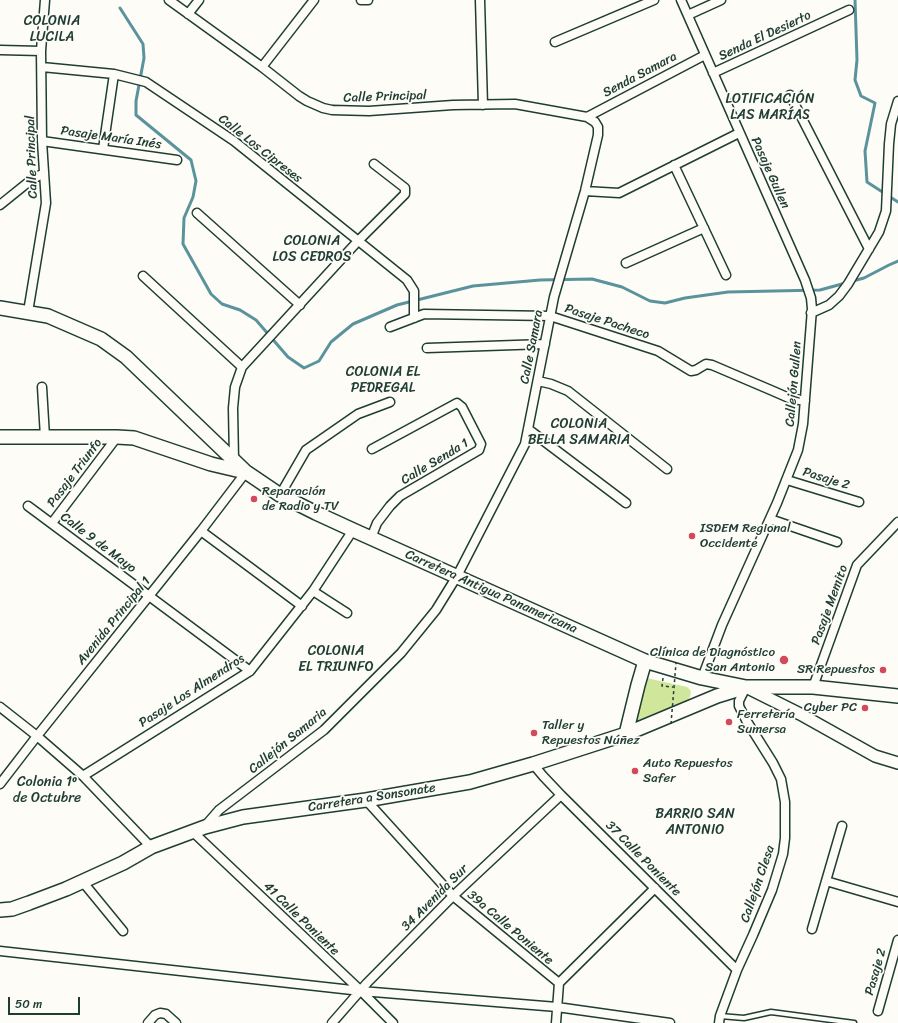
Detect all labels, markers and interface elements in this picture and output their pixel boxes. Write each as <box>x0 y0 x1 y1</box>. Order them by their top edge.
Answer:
street label: Senda El Desierto <box>716 8 814 64</box>
district label: COLONIA LUCILA <box>20 13 84 46</box>
street label: Senda Samara <box>600 49 680 101</box>
street label: Calle Principal <box>343 88 427 106</box>
district label: LOTIFICACIÓN LAS MARÍAS <box>719 91 821 124</box>
street label: Calle Los Cipreses <box>215 111 305 187</box>
street label: Calle Principal <box>23 115 41 199</box>
street label: Pasaje María Inés <box>60 123 162 153</box>
street label: Pasaje Gullen <box>747 135 793 211</box>
district label: COLONIA LOS CEDROS <box>267 233 357 266</box>
street label: Pasaje Pacheco <box>563 301 651 343</box>
street label: Calle Samara <box>517 309 547 385</box>
street label: Callejón Gullen <box>782 341 806 427</box>
district label: COLONIA EL PEDREGAL <box>341 364 425 396</box>
district label: COLONIA BELLA SAMARIA <box>521 416 637 448</box>
street label: Pasaje Triunfo <box>44 436 106 510</box>
street label: Calle Senda 1 <box>398 436 472 488</box>
street label: Pasaje 2 <box>801 464 851 494</box>
place label: Reparación de Radio y TV <box>262 484 339 515</box>
marker: Reparación de Radio y TV <box>249 494 259 504</box>
street label: Calle 9 de Mayo <box>57 509 139 577</box>
place label: ISDEM Regional Occidente <box>700 521 791 552</box>
marker: ISDEM Regional Occidente <box>687 531 697 541</box>
street label: Carretera Antigua Panamericana <box>403 547 579 637</box>
street label: Pasaje Memito <box>808 563 852 647</box>
street label: Avenida Principal 1 <box>74 574 154 668</box>
district label: COLONIA EL TRIUNFO <box>293 643 379 676</box>
place label: Clínica de Diagnóstico San Antonio <box>650 645 775 676</box>
street label: Pasaje Los Almendros <box>136 651 248 731</box>
marker: Clínica de Diagnóstico San Antonio <box>778 654 790 666</box>
place label: SR Repuestos <box>797 662 875 678</box>
marker: SR Repuestos <box>878 665 888 675</box>
place label: Cyber PC <box>804 700 857 716</box>
marker: Cyber PC <box>860 703 870 713</box>
street label: Callejón Samaria <box>246 705 330 777</box>
place label: Ferretería Sumersa <box>737 707 795 738</box>
marker: Ferretería Sumersa <box>724 717 734 727</box>
place label: Taller y Repuestos Núñez <box>542 718 640 749</box>
marker: Taller y Repuestos Núñez <box>529 728 539 738</box>
place label: Auto Repuestos Safer <box>643 756 733 787</box>
marker: Auto Repuestos Safer <box>630 766 640 776</box>
district label: Colonia 1º de Octubre <box>8 774 86 806</box>
street label: Carretera a Sonsonate <box>307 780 437 816</box>
district label: BARRIO SAN ANTONIO <box>650 806 740 838</box>
street label: 37 Calle Poniente <box>602 818 684 900</box>
street label: Callejón Clesa <box>738 843 778 925</box>
street label: 34 Avenida Sur <box>398 861 472 935</box>
street label: 41 Calle Poniente <box>260 879 342 959</box>
street label: 39a Calle Poniente <box>464 888 556 968</box>
street label: Pasaje 2 <box>862 947 890 997</box>
scale bar <box>10 989 82 1015</box>
text: 50 m <box>15 993 42 1015</box>

